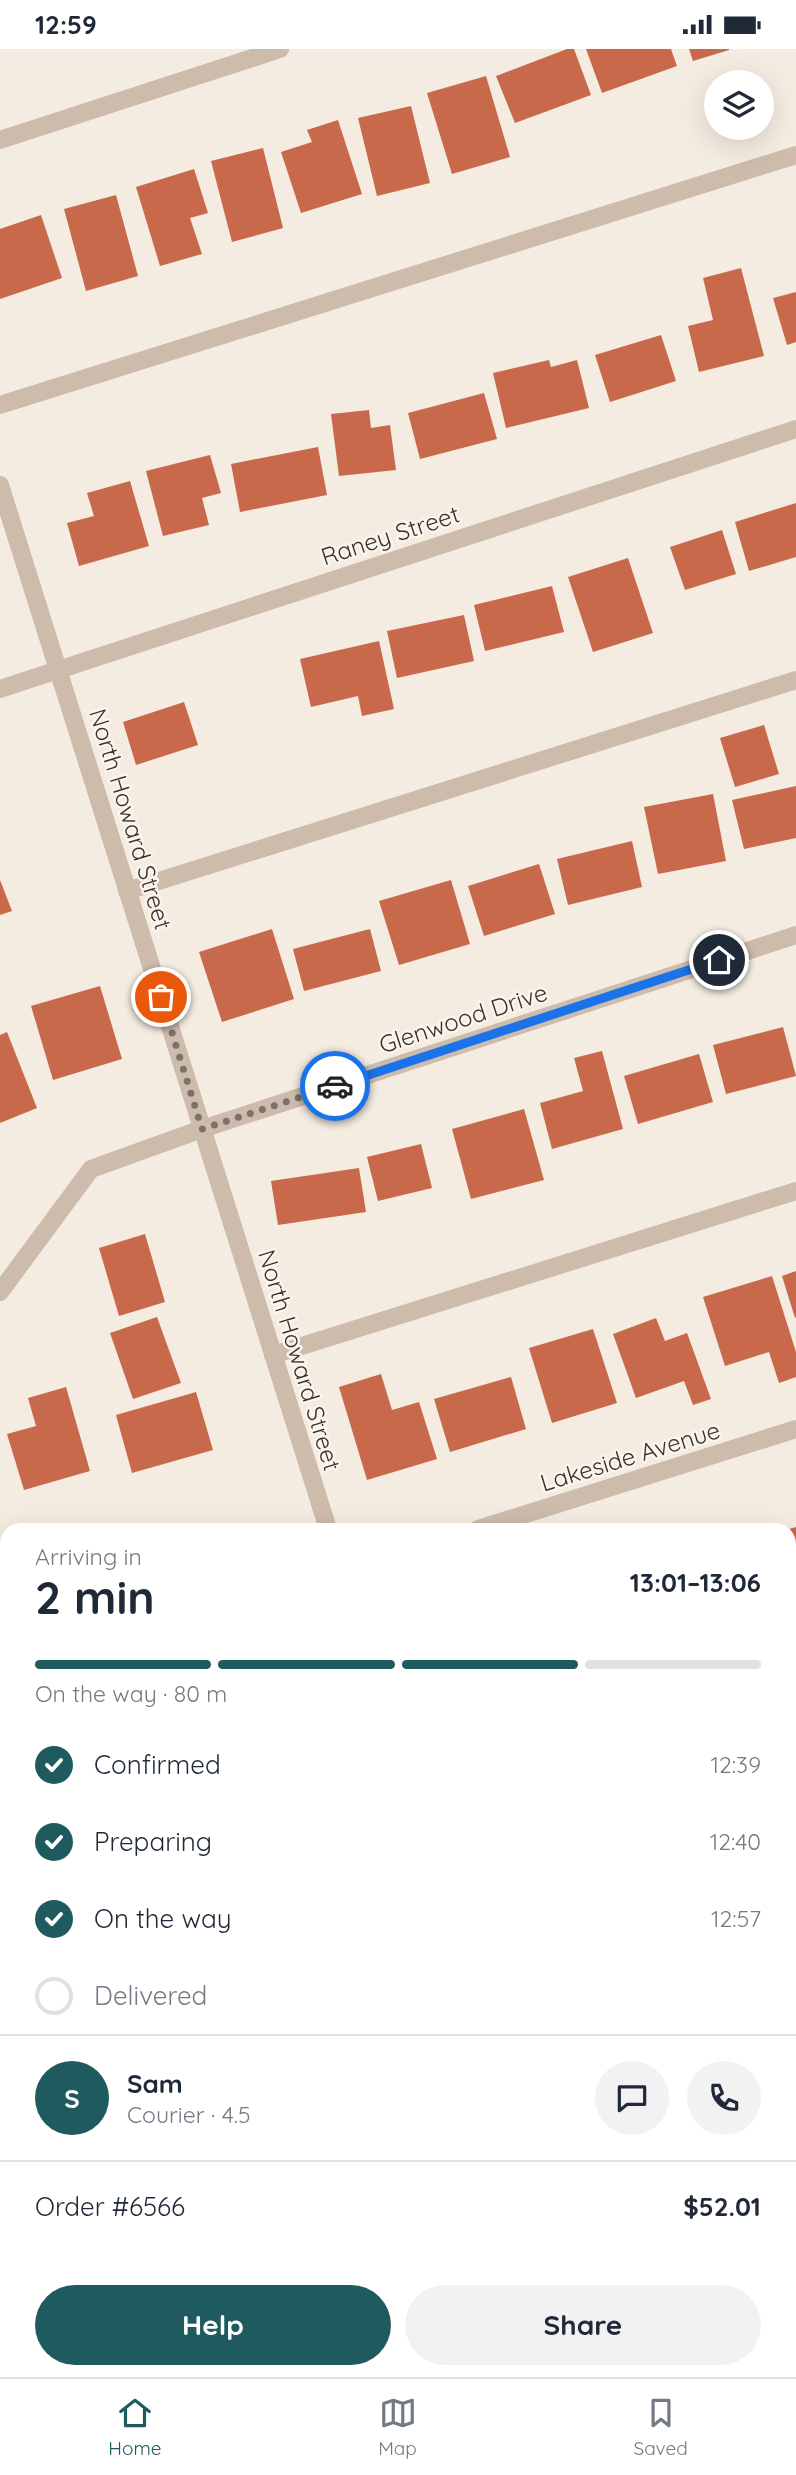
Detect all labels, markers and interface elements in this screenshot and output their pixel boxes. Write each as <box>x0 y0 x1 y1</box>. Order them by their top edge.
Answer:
text: 12:59 <box>35 8 97 41</box>
map controls <box>704 70 774 140</box>
button: layers <box>704 70 774 140</box>
street label: Raney Street <box>317 499 463 571</box>
street label: North Howard Street <box>83 705 179 933</box>
pin <box>689 930 749 990</box>
icon: home <box>700 941 738 979</box>
pin <box>131 967 191 1027</box>
street label: Glenwood Drive <box>375 977 551 1059</box>
icon: bag <box>142 978 180 1016</box>
courier <box>300 1051 370 1121</box>
icon: car <box>316 1067 354 1105</box>
street label: North Howard Street <box>252 1246 348 1474</box>
street label: Lakeside Avenue <box>537 1414 723 1498</box>
text: Arriving in <box>35 1542 142 1571</box>
text: 13:01–13:06 <box>630 1566 761 1599</box>
text: 2 min <box>35 1568 155 1626</box>
text: On the way · 80 m <box>35 1679 227 1708</box>
icon: check <box>35 1746 73 1784</box>
text: Confirmed <box>94 1748 221 1781</box>
text: 12:39 <box>711 1750 761 1779</box>
icon: check <box>35 1823 73 1861</box>
text: Preparing <box>94 1825 212 1858</box>
text: 12:40 <box>710 1827 761 1856</box>
icon: check <box>35 1900 73 1938</box>
text: On the way <box>94 1902 232 1935</box>
text: 12:57 <box>711 1904 761 1933</box>
text: Delivered <box>94 1979 207 2012</box>
button: chat <box>595 2061 669 2135</box>
button: phone <box>687 2061 761 2135</box>
text: Sam <box>127 2067 183 2100</box>
text: S <box>64 2082 80 2115</box>
text: Courier · 4.5 <box>127 2100 251 2129</box>
text: Order #6566 <box>35 2190 185 2223</box>
text: $52.01 <box>683 2190 761 2223</box>
button: Help <box>35 2285 391 2365</box>
button: Share <box>405 2285 761 2365</box>
tab: Home <box>108 2394 162 2460</box>
tab: Map <box>378 2394 417 2460</box>
tab: Saved <box>634 2394 688 2460</box>

